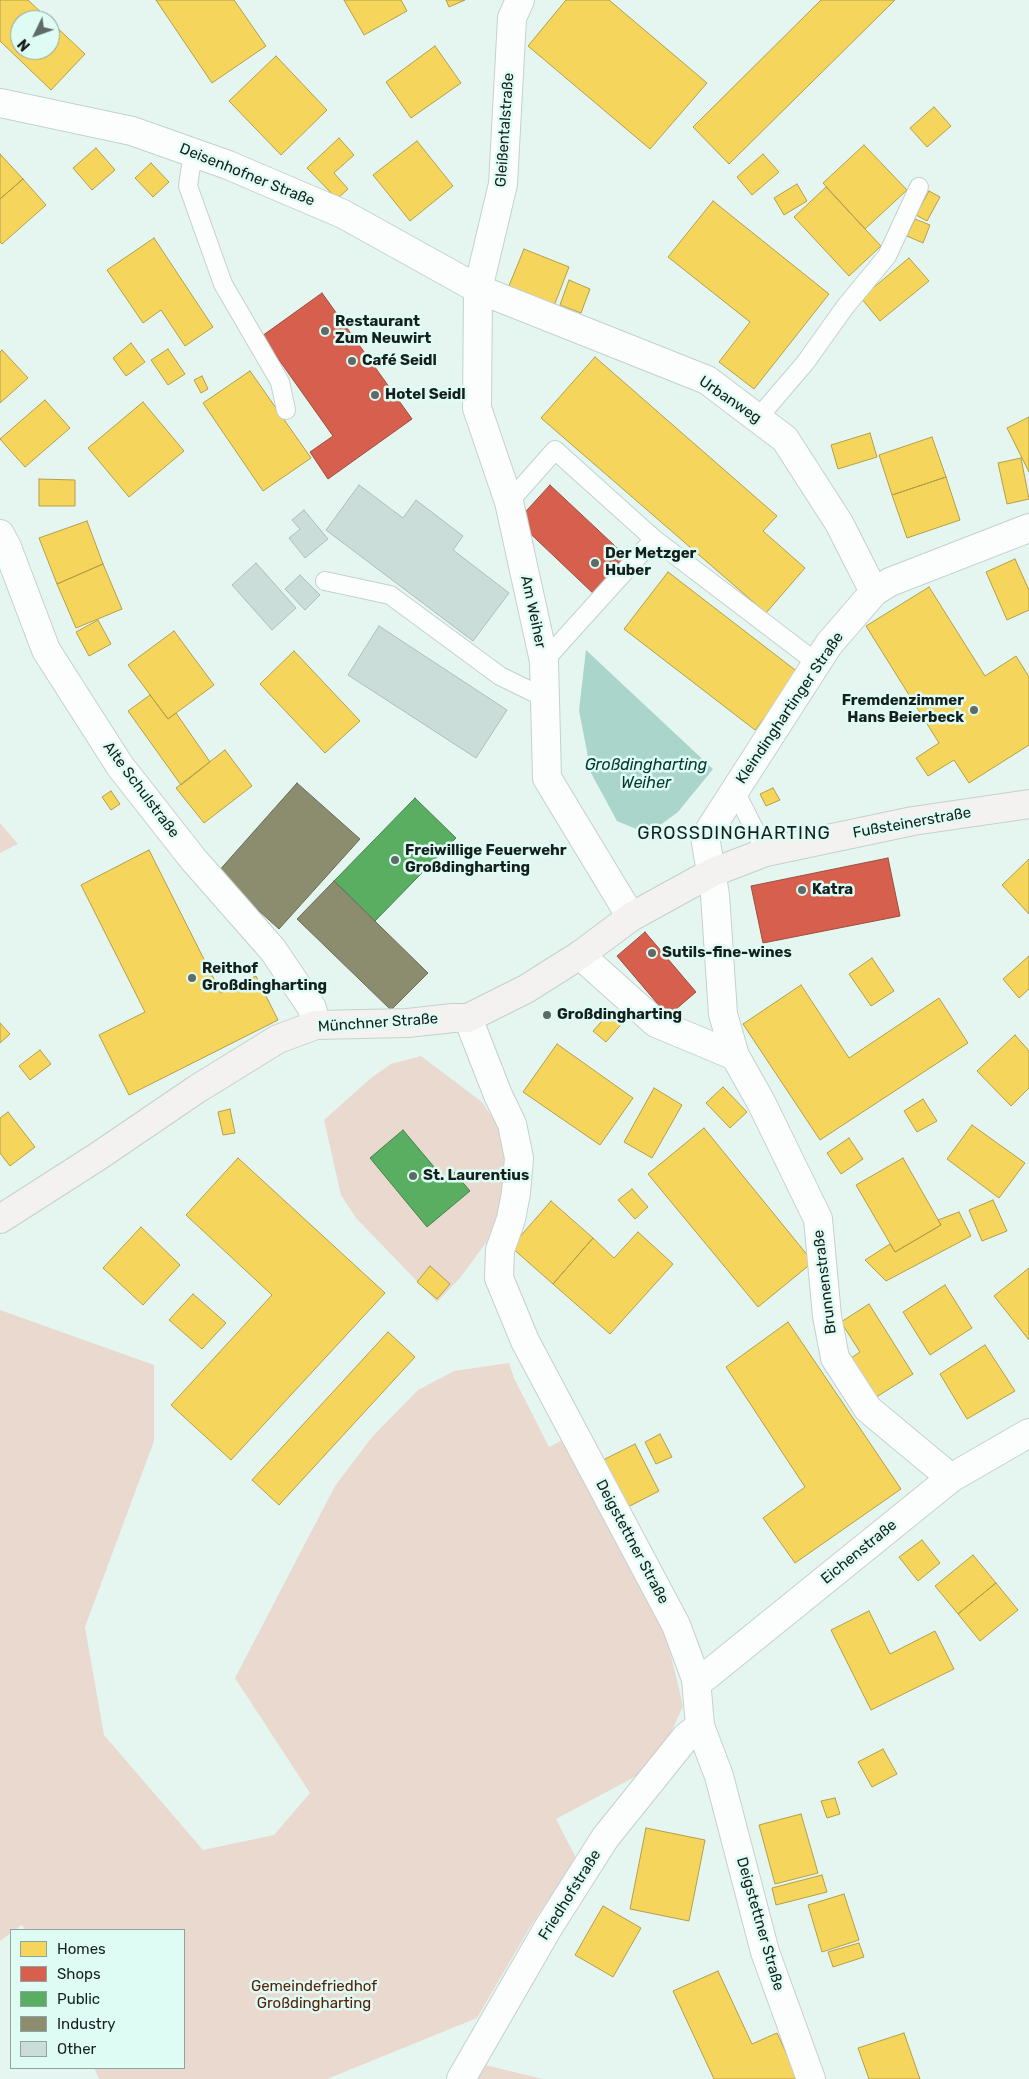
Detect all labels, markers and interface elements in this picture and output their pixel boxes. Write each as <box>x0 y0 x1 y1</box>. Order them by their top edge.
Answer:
north arrow <box>10 10 60 60</box>
text: N <box>15 35 34 54</box>
street label: Gleißentalstraße <box>492 72 518 188</box>
street label: Deisenhofner Straße <box>177 140 317 210</box>
place label: Restaurant Zum Neuwirt <box>335 313 431 348</box>
marker: Restaurant Zum Neuwirt <box>319 325 331 337</box>
place label: Café Seidl <box>362 352 437 370</box>
marker: Café Seidl <box>346 355 358 367</box>
street label: Urbanweg <box>695 373 765 427</box>
place label: Hotel Seidl <box>385 386 466 404</box>
marker: Hotel Seidl <box>369 389 381 401</box>
place label: Der Metzger Huber <box>605 545 696 580</box>
marker: Der Metzger Huber <box>589 557 601 569</box>
street label: Am Weiher <box>517 574 549 650</box>
street label: Kleindinghartinger Straße <box>732 629 848 787</box>
place label: Fremdenzimmer Hans Beierbeck <box>842 692 964 727</box>
marker: Fremdenzimmer Hans Beierbeck <box>968 704 980 716</box>
street label: Alte Schulstraße <box>99 738 183 842</box>
water label: Großdingharting Weiher <box>585 755 707 793</box>
street label: Fußsteinerstraße <box>851 804 973 842</box>
district label: GROSSDINGHARTING <box>635 823 833 845</box>
place label: Freiwillige Feuerwehr Großdingharting <box>405 842 567 877</box>
marker: Freiwillige Feuerwehr Großdingharting <box>389 854 401 866</box>
place label: Katra <box>812 881 853 899</box>
marker: Katra <box>796 884 808 896</box>
place label: Sutils-fine-wines <box>662 944 792 962</box>
marker: Sutils-fine-wines <box>646 947 658 959</box>
place label: Reithof Großdingharting <box>202 960 327 995</box>
marker: Reithof Großdingharting <box>186 972 198 984</box>
place label: Großdingharting <box>557 1006 682 1024</box>
marker: Großdingharting <box>541 1009 553 1021</box>
street label: Münchner Straße <box>317 1010 439 1036</box>
place label: St. Laurentius <box>423 1167 529 1185</box>
marker: St. Laurentius <box>407 1170 419 1182</box>
street label: Brunnenstraße <box>810 1229 840 1335</box>
street label: Deigstettner Straße <box>592 1477 672 1607</box>
street label: Eichenstraße <box>818 1516 900 1588</box>
street label: Friedhofstraße <box>535 1846 605 1944</box>
street label: Deigstettner Straße <box>732 1855 788 1993</box>
legend <box>10 1929 185 2069</box>
text: Homes <box>57 1940 106 1958</box>
text: Shops <box>57 1965 101 1983</box>
park label: Gemeindefriedhof Großdingharting <box>251 1978 377 2013</box>
text: Public <box>57 1990 100 2008</box>
text: Industry <box>57 2015 116 2033</box>
text: Other <box>57 2040 96 2058</box>

